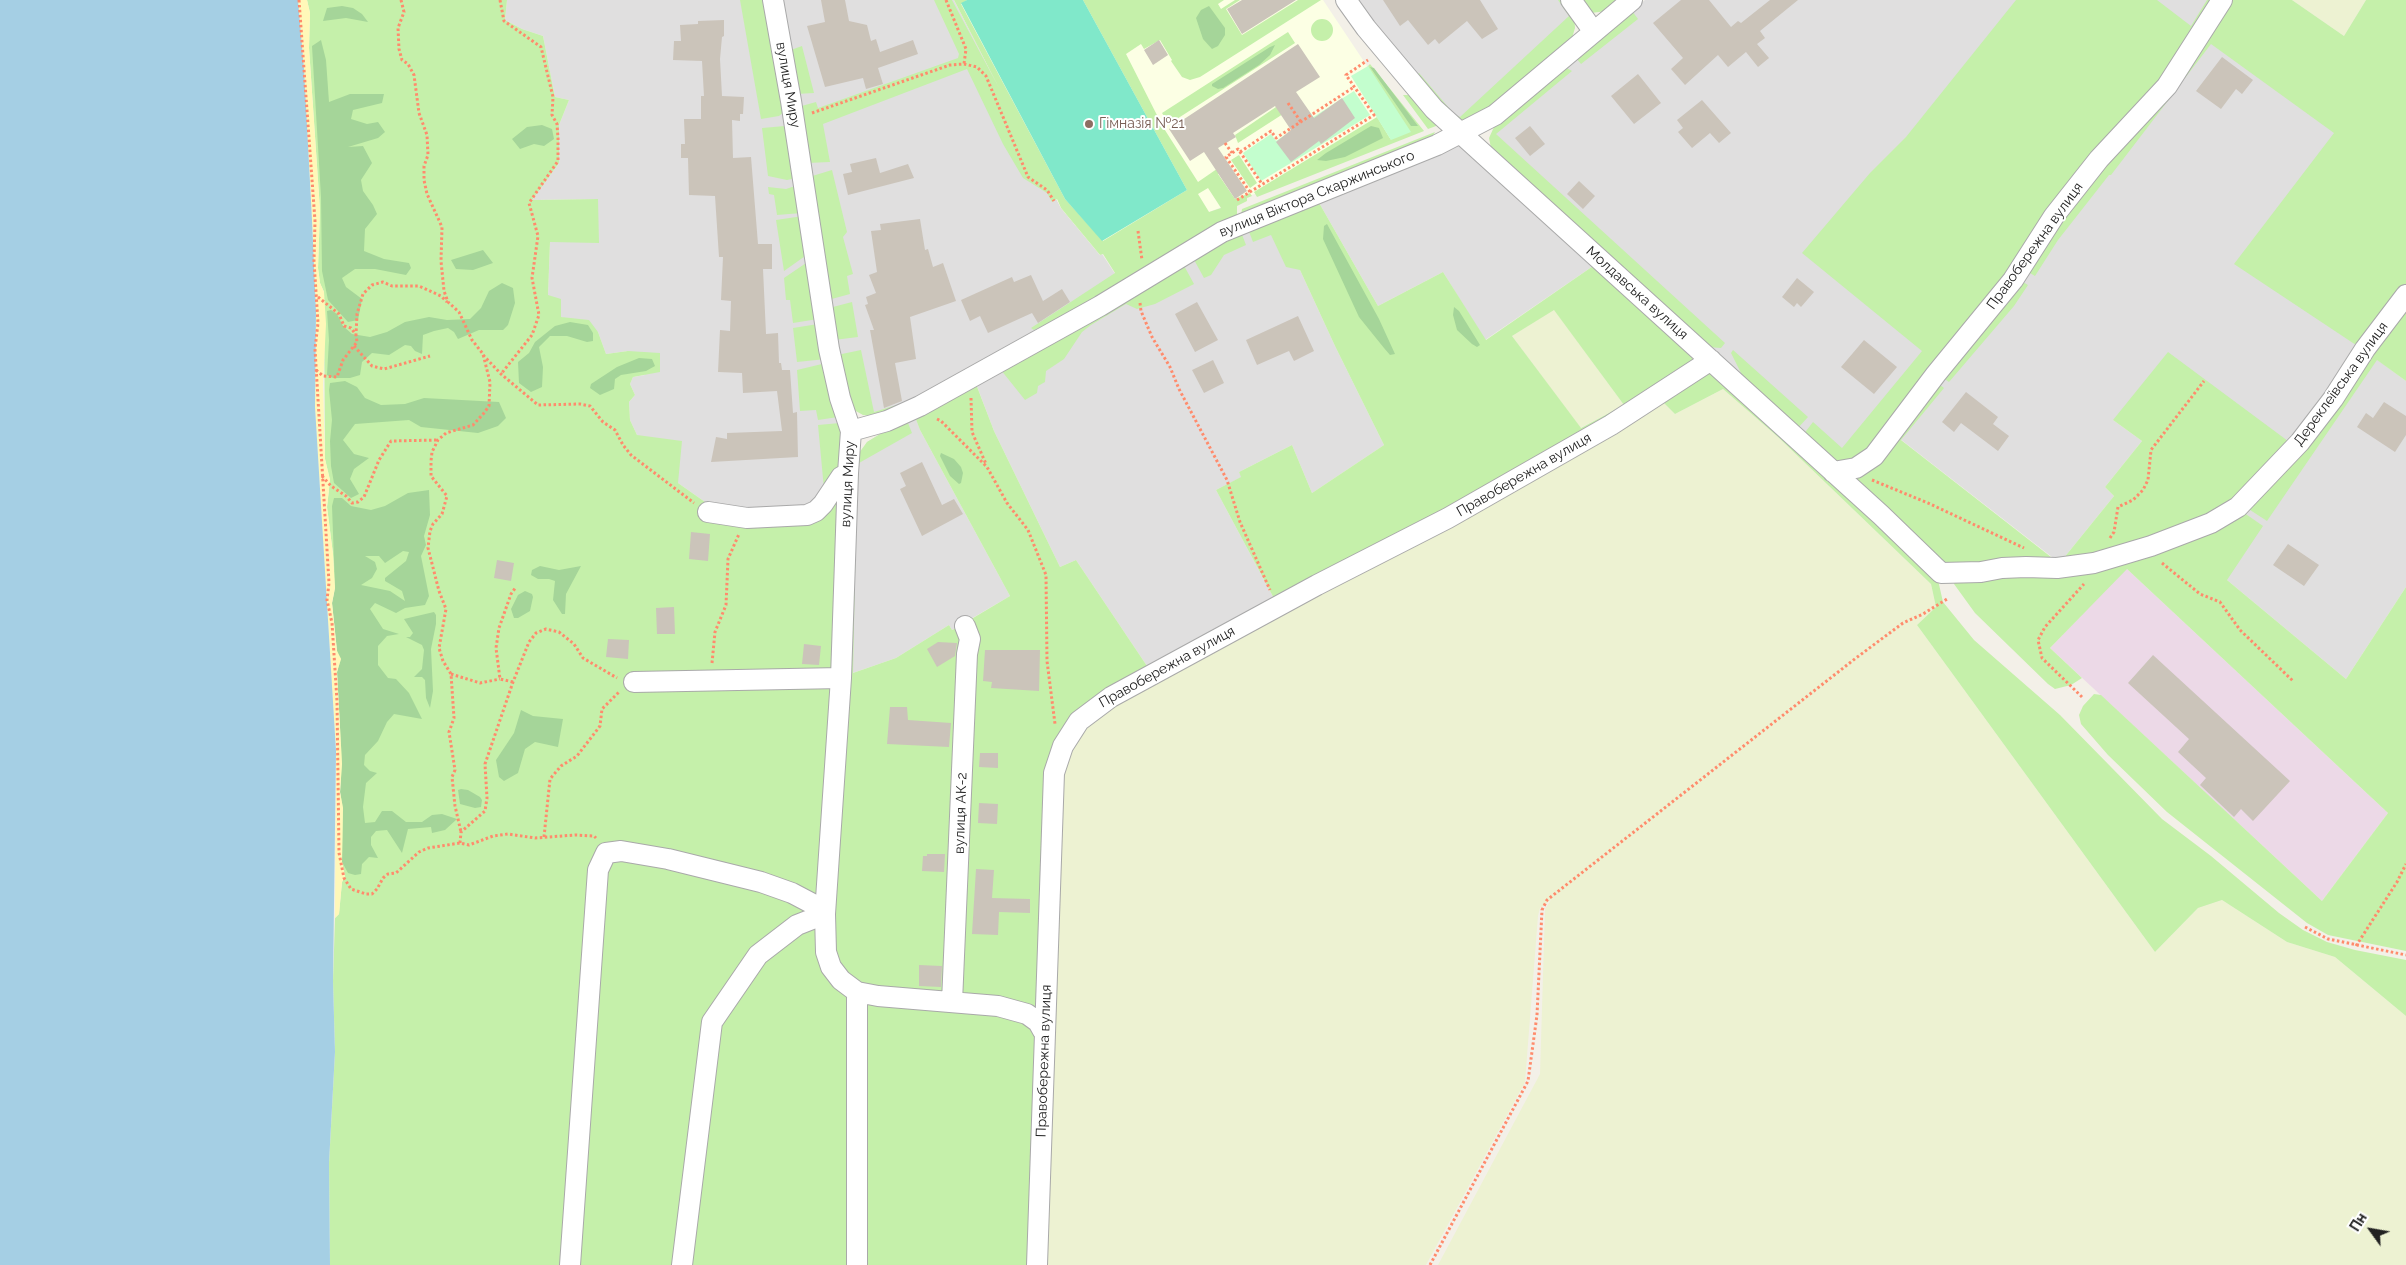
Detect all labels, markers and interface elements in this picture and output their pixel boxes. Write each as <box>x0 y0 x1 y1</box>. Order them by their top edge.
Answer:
street label: вулиця Миру <box>772 41 804 129</box>
place label: Гімназія №21 <box>1099 116 1184 132</box>
marker: Гімназія №21 <box>1083 118 1095 130</box>
street label: вулиця Віктора Скаржинського <box>1217 147 1417 241</box>
street label: Правобережна вулиця <box>1983 179 2087 313</box>
street label: Молдавська вулиця <box>1583 243 1691 343</box>
street label: Дереклеївська вулиця <box>2290 319 2392 449</box>
street label: Правобережна вулиця <box>1454 430 1594 520</box>
street label: вулиця Миру <box>837 440 859 528</box>
street label: Правобережна вулиця <box>1096 623 1238 711</box>
street label: вулиця АК-2 <box>951 772 971 854</box>
street label: Правобережна вулиця <box>1033 984 1055 1138</box>
north arrow <box>2346 1205 2396 1255</box>
text: Пн <box>2347 1210 2370 1234</box>

